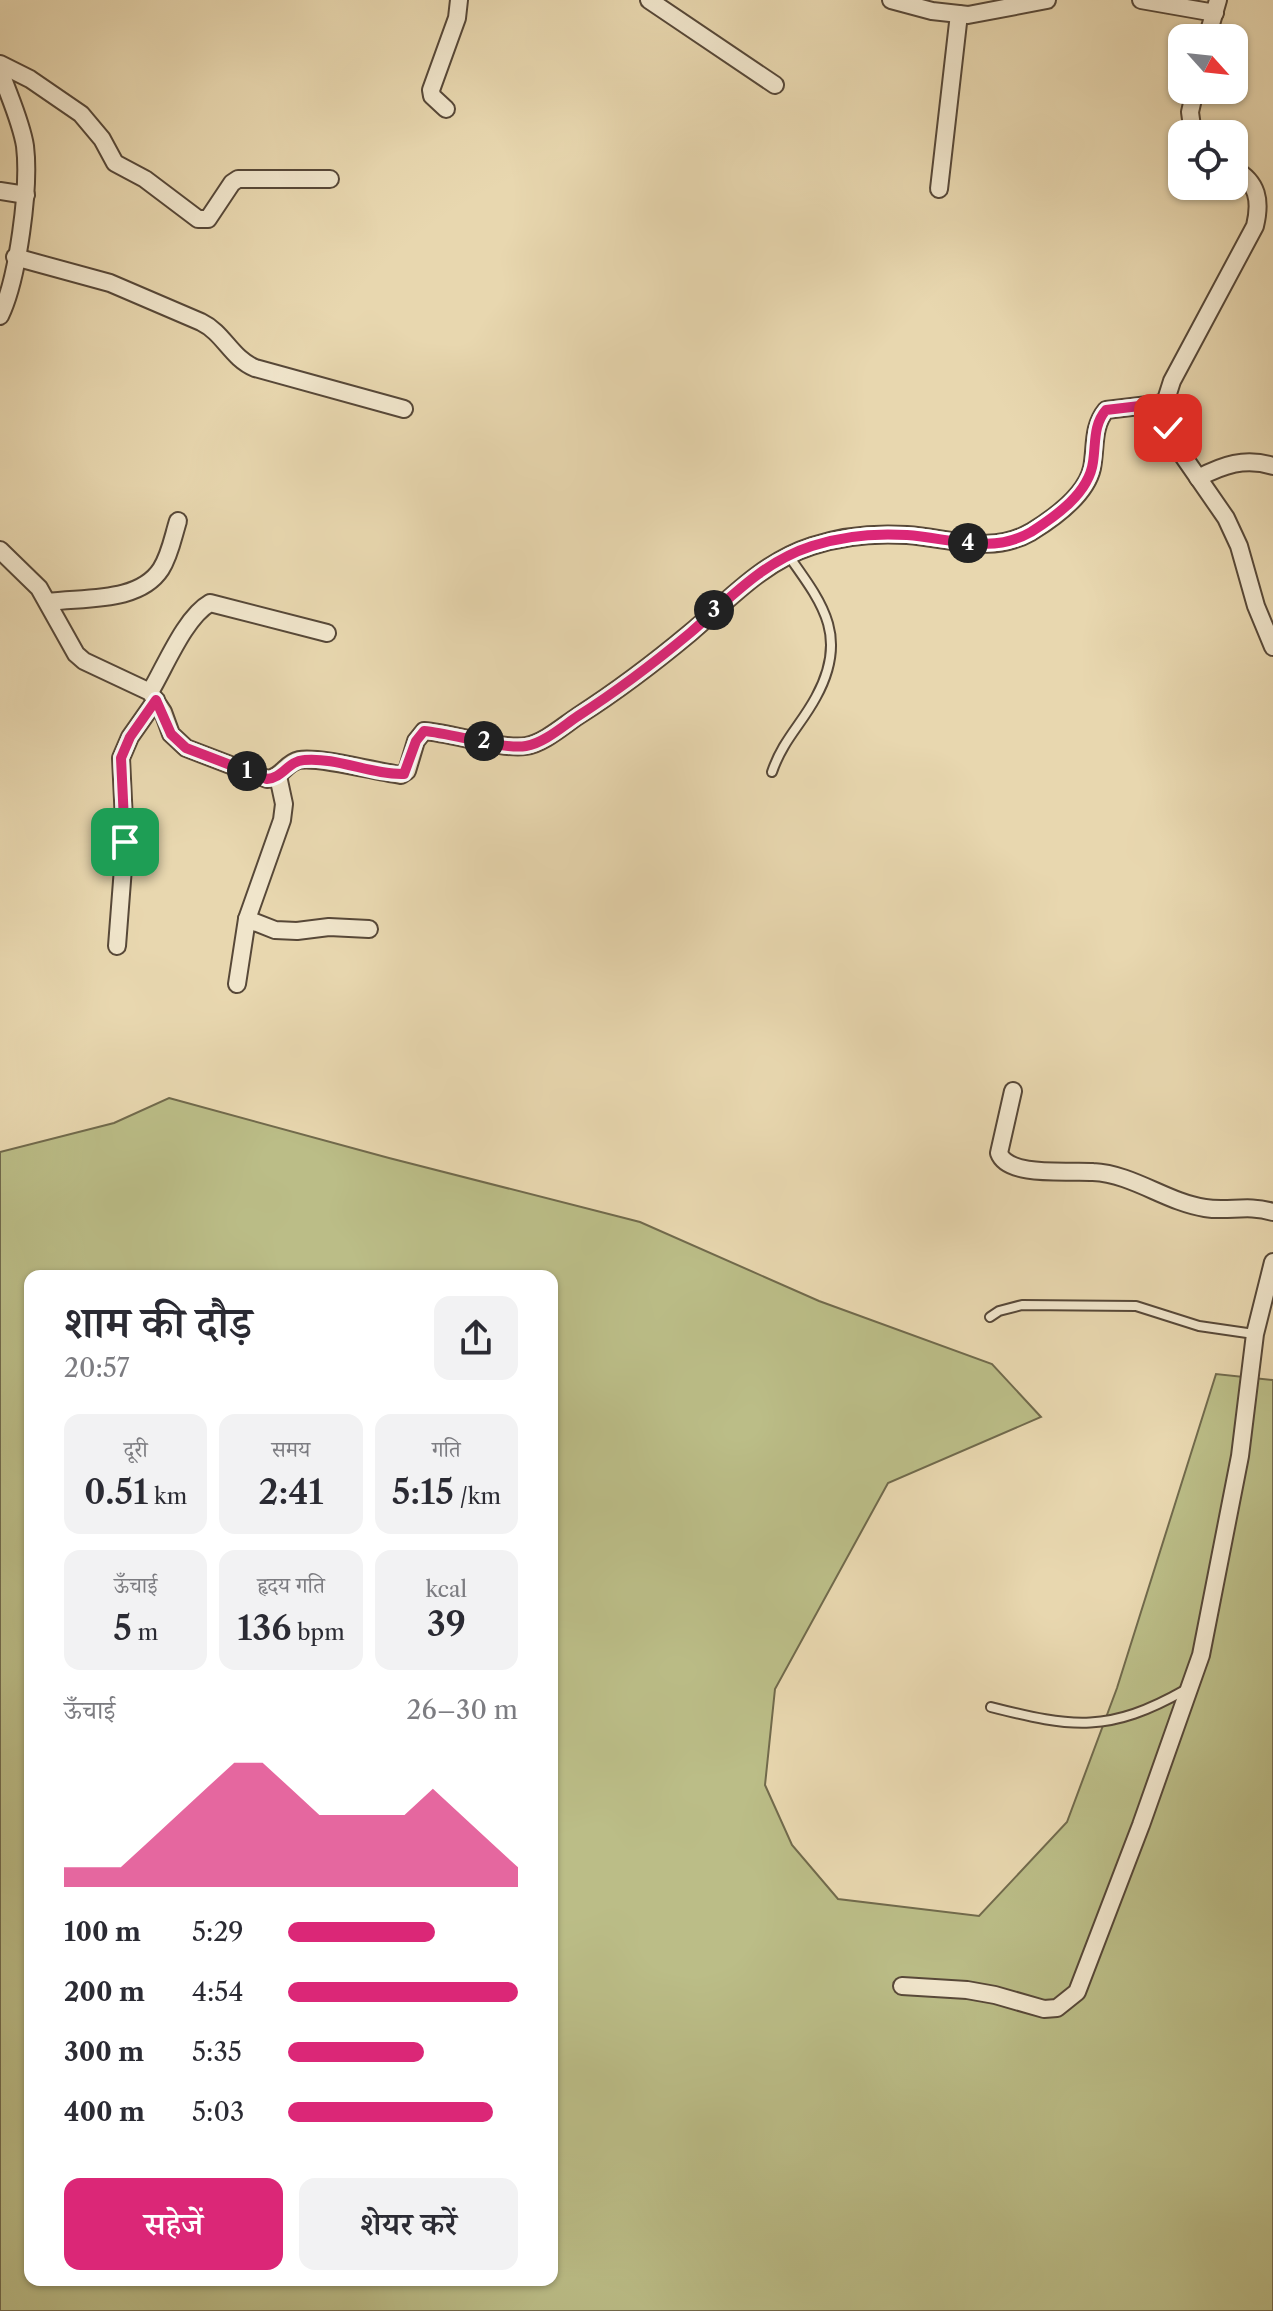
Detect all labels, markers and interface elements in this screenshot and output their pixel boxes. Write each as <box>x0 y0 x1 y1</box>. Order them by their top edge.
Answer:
north arrow <box>1168 24 1248 104</box>
map controls <box>1168 24 1248 200</box>
button: locate <box>1168 120 1248 200</box>
pin <box>1134 394 1202 462</box>
icon: check <box>1146 406 1190 450</box>
pin: 4 <box>948 523 988 563</box>
text: 4 <box>961 529 975 556</box>
pin: 3 <box>694 590 734 630</box>
text: 3 <box>708 596 720 623</box>
pin: 2 <box>464 721 504 761</box>
text: 2 <box>478 727 491 754</box>
pin: 1 <box>227 751 267 791</box>
text: 1 <box>242 757 252 784</box>
pin <box>91 808 159 876</box>
icon: arrive <box>103 820 147 864</box>
text: शाम की दौड़ <box>64 1295 252 1349</box>
button: share <box>434 1296 518 1380</box>
text: 20:57 <box>64 1352 130 1384</box>
text: दूरी <box>124 1436 148 1463</box>
text: समय <box>272 1436 310 1463</box>
text: गति <box>432 1436 461 1463</box>
text: 0.51 <box>84 1471 148 1513</box>
text: 2:41 <box>259 1471 323 1513</box>
text: 5:15 <box>392 1471 454 1513</box>
text: km <box>148 1483 187 1510</box>
text: /km <box>454 1483 501 1510</box>
text: ऊँचाई <box>114 1572 157 1599</box>
text: हृदय गति <box>257 1572 325 1599</box>
text: kcal <box>426 1576 467 1603</box>
text: 39 <box>427 1603 466 1645</box>
text: 5 <box>113 1607 132 1649</box>
text: 136 <box>237 1607 291 1649</box>
text: m <box>132 1619 158 1646</box>
text: bpm <box>291 1619 345 1646</box>
text: ऊँचाई <box>64 1694 115 1726</box>
text: 26–30 m <box>407 1694 518 1726</box>
text: 100 m <box>64 1916 141 1948</box>
text: 5:29 <box>192 1916 244 1948</box>
text: 200 m <box>64 1976 145 2008</box>
text: 4:54 <box>192 1976 243 2008</box>
text: 300 m <box>64 2036 144 2068</box>
text: 5:35 <box>192 2036 242 2068</box>
text: 400 m <box>64 2096 145 2128</box>
text: 5:03 <box>192 2096 244 2128</box>
button: सहेजें <box>64 2178 283 2270</box>
button: शेयर करें <box>299 2178 518 2270</box>

